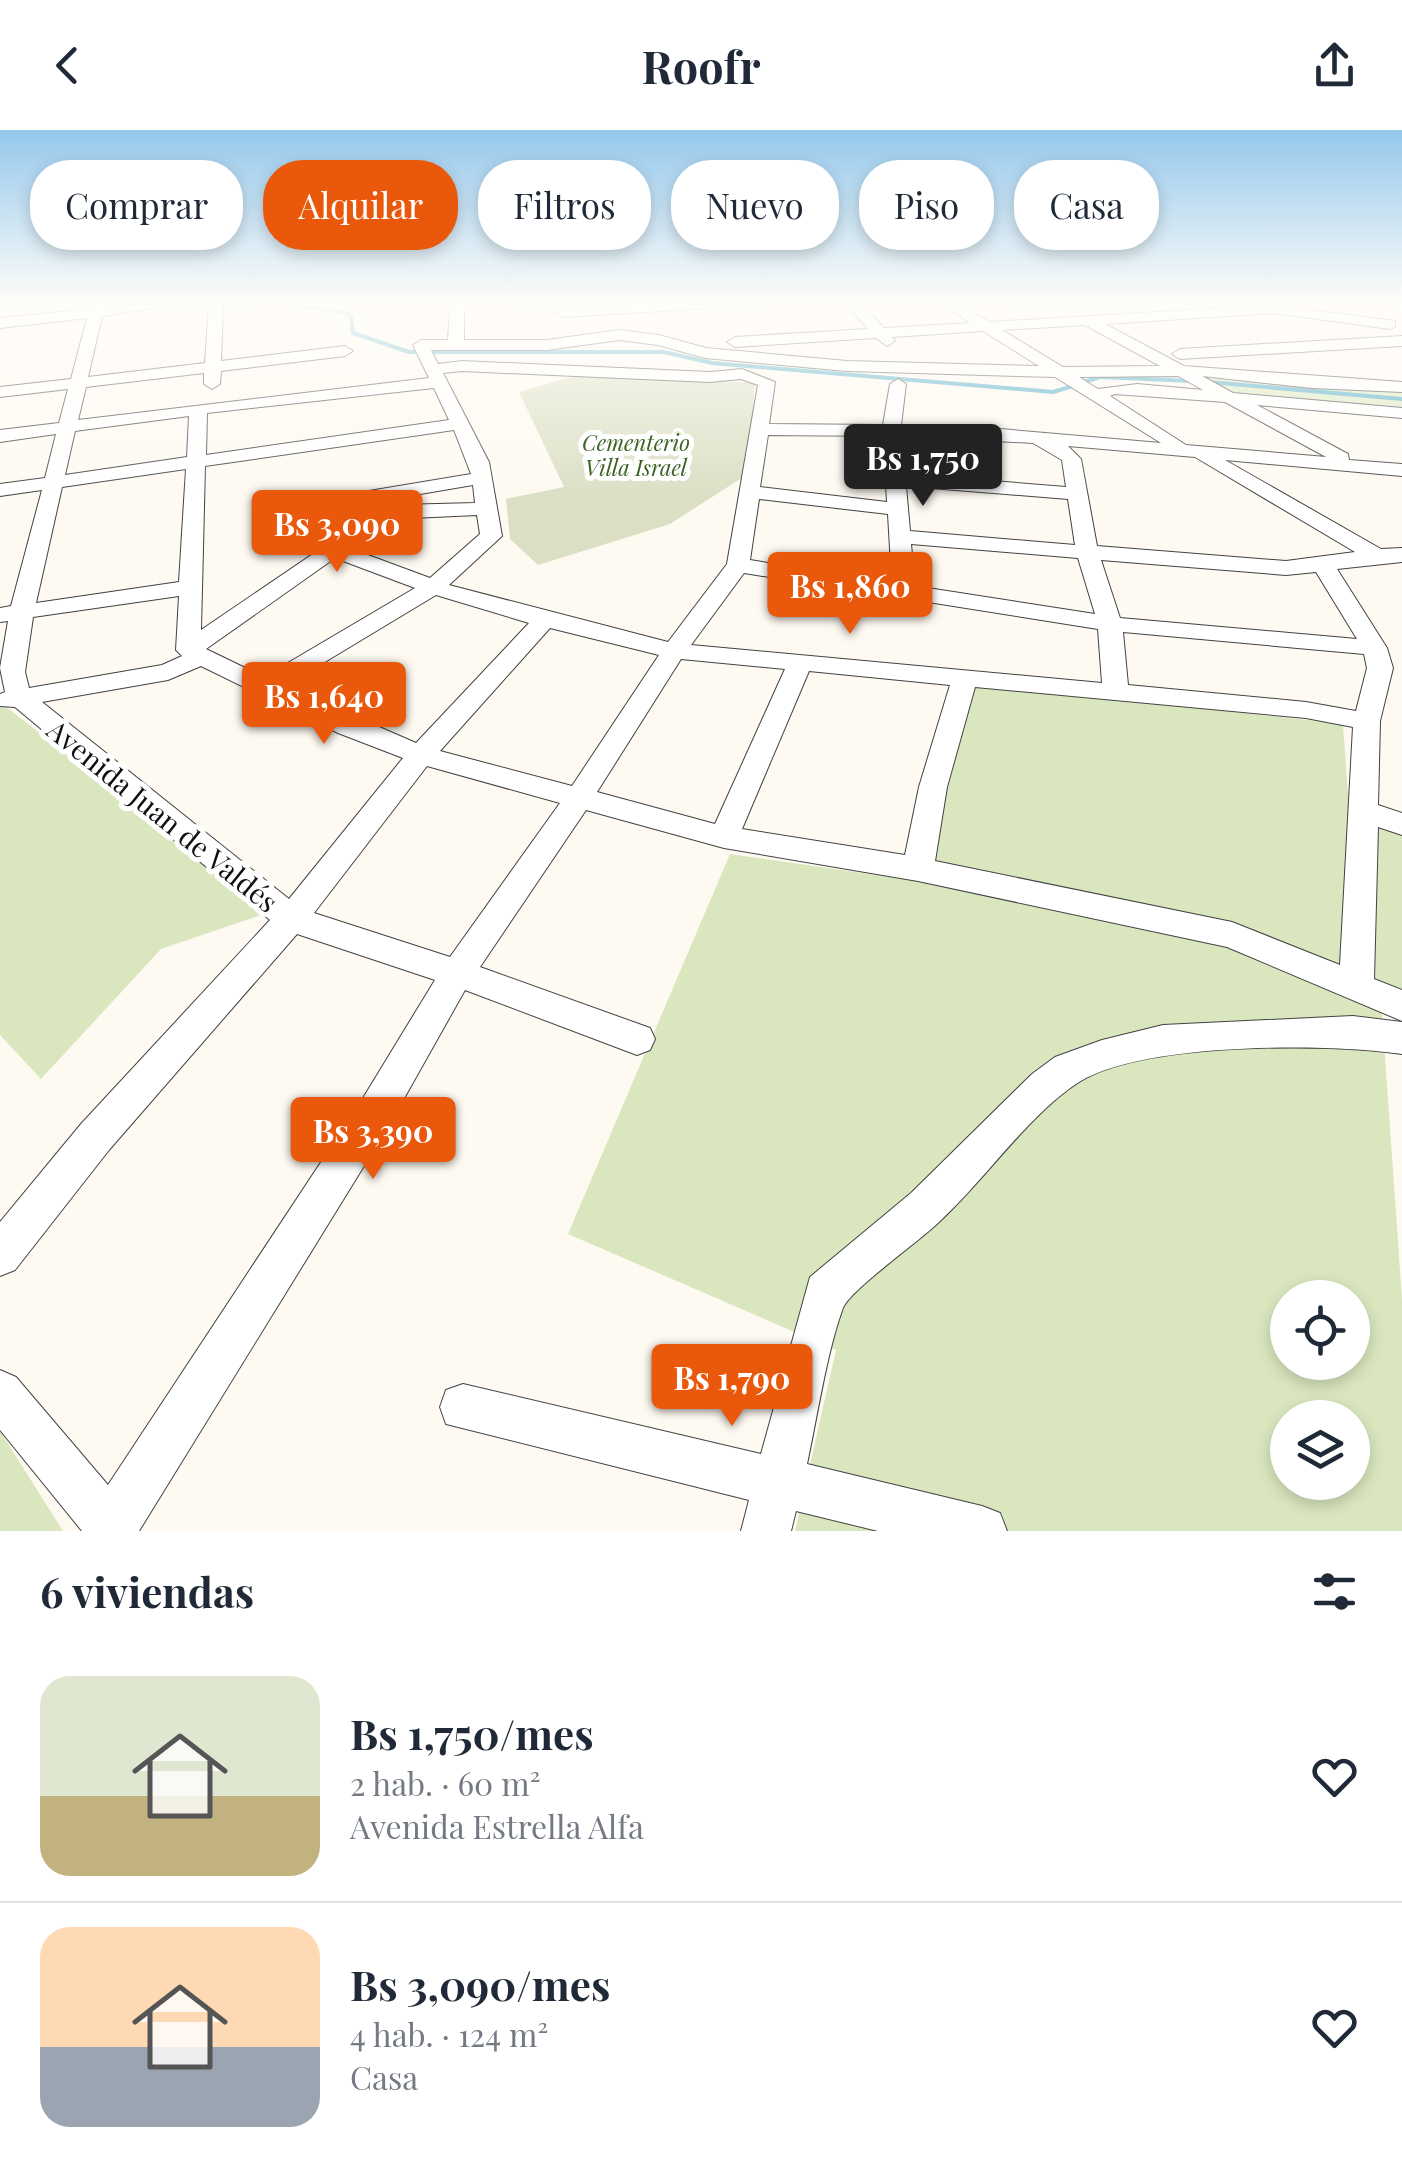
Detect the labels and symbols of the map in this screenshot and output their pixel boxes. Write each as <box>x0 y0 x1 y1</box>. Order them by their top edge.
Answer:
pin: Bs 1,750 <box>820 424 1026 509</box>
park label: Cementerio Villa Israel <box>582 427 690 482</box>
pin: Bs 3,090 <box>234 490 440 575</box>
pin: Bs 1,860 <box>747 552 953 637</box>
pin: Bs 1,640 <box>221 662 427 747</box>
street label: Avenida Juan de Valdés <box>39 710 286 920</box>
pin: Bs 3,390 <box>270 1097 476 1182</box>
pin: Bs 1,790 <box>629 1344 835 1429</box>

